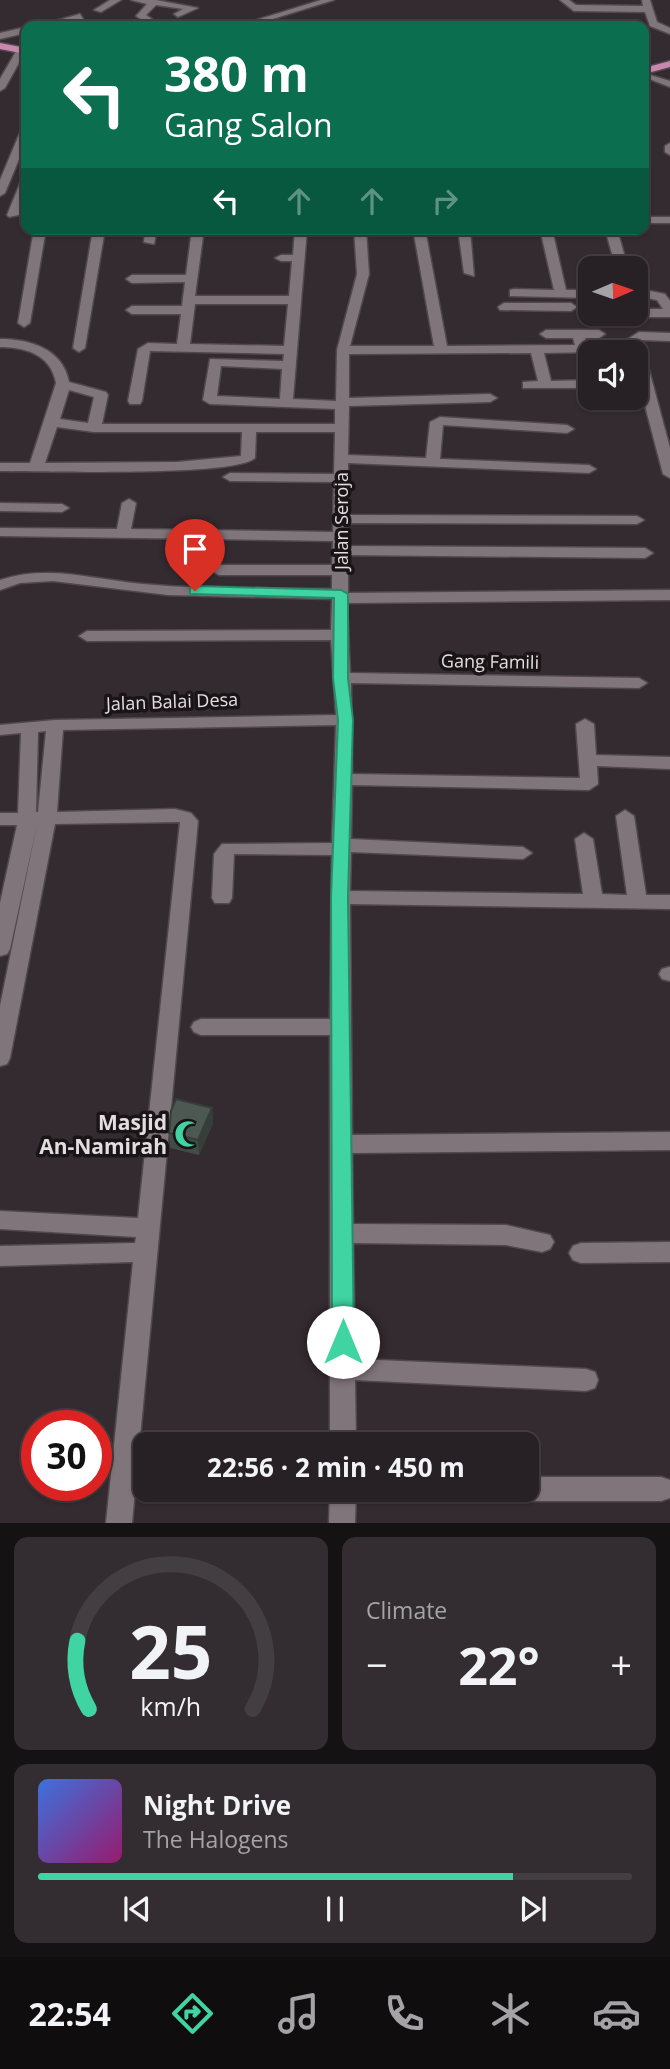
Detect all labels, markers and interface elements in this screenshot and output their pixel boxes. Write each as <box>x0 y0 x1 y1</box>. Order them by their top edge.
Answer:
text: 380 m <box>164 40 309 106</box>
icon: left <box>49 49 140 140</box>
text: Gang Salon <box>164 103 333 146</box>
icon: left <box>207 182 245 220</box>
icon: ahead <box>280 182 318 220</box>
icon: ahead <box>353 182 391 220</box>
icon: right <box>426 182 464 220</box>
north arrow <box>578 256 648 326</box>
map controls <box>578 256 648 410</box>
button: sound <box>578 340 648 410</box>
street label: Jalan Seroja <box>329 472 353 572</box>
pin <box>165 519 225 591</box>
icon: arrive <box>176 530 214 568</box>
street label: Gang Famili <box>441 648 539 674</box>
street label: Jalan Balai Desa <box>103 687 239 715</box>
place label: Masjid An-Namirah <box>39 1108 167 1160</box>
mosque icon: Masjid An-Namirah <box>173 1119 203 1149</box>
position arrow <box>306 1305 380 1379</box>
speed limit sign: 30 <box>21 1410 112 1501</box>
text: 22:56 · 2 min · 450 m <box>207 1449 465 1485</box>
text: Climate <box>366 1594 447 1626</box>
text: 25 <box>129 1602 213 1701</box>
text: 22° <box>458 1629 540 1700</box>
text: − <box>366 1638 388 1690</box>
text: + <box>610 1638 632 1690</box>
text: km/h <box>141 1689 201 1723</box>
text: Night Drive <box>143 1787 291 1823</box>
text: The Halogens <box>143 1823 289 1855</box>
icon: previous <box>118 1890 156 1928</box>
icon: pause <box>316 1890 354 1928</box>
icon: next <box>514 1890 552 1928</box>
icon: directions <box>168 1989 217 2038</box>
icon: music <box>274 1989 323 2038</box>
icon: phone <box>380 1989 429 2038</box>
icon: climate <box>486 1989 535 2038</box>
icon: car <box>592 1989 641 2038</box>
text: 22:54 <box>29 1992 111 2035</box>

